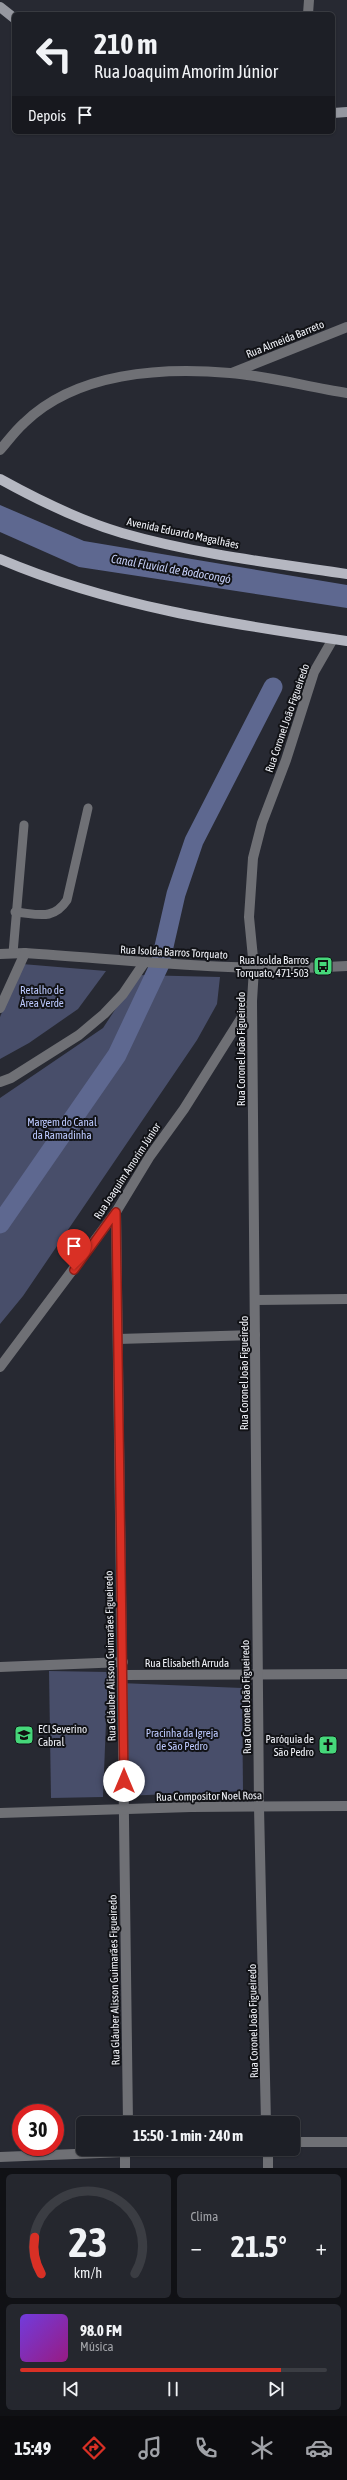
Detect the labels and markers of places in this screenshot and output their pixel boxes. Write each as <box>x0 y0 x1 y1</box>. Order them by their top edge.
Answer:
place label: Rua Isolda Barros Torquato, 471-503 <box>236 954 309 979</box>
bus stop icon: Rua Isolda Barros Torquato, 471-503 <box>312 955 334 977</box>
pin <box>57 1229 91 1270</box>
place label: ECI Severino Cabral <box>38 1723 87 1748</box>
school or university icon: ECI Severino Cabral <box>13 1724 35 1746</box>
place label: Paróquia de São Pedro <box>265 1733 314 1758</box>
church icon: Paróquia de São Pedro <box>317 1734 339 1756</box>

